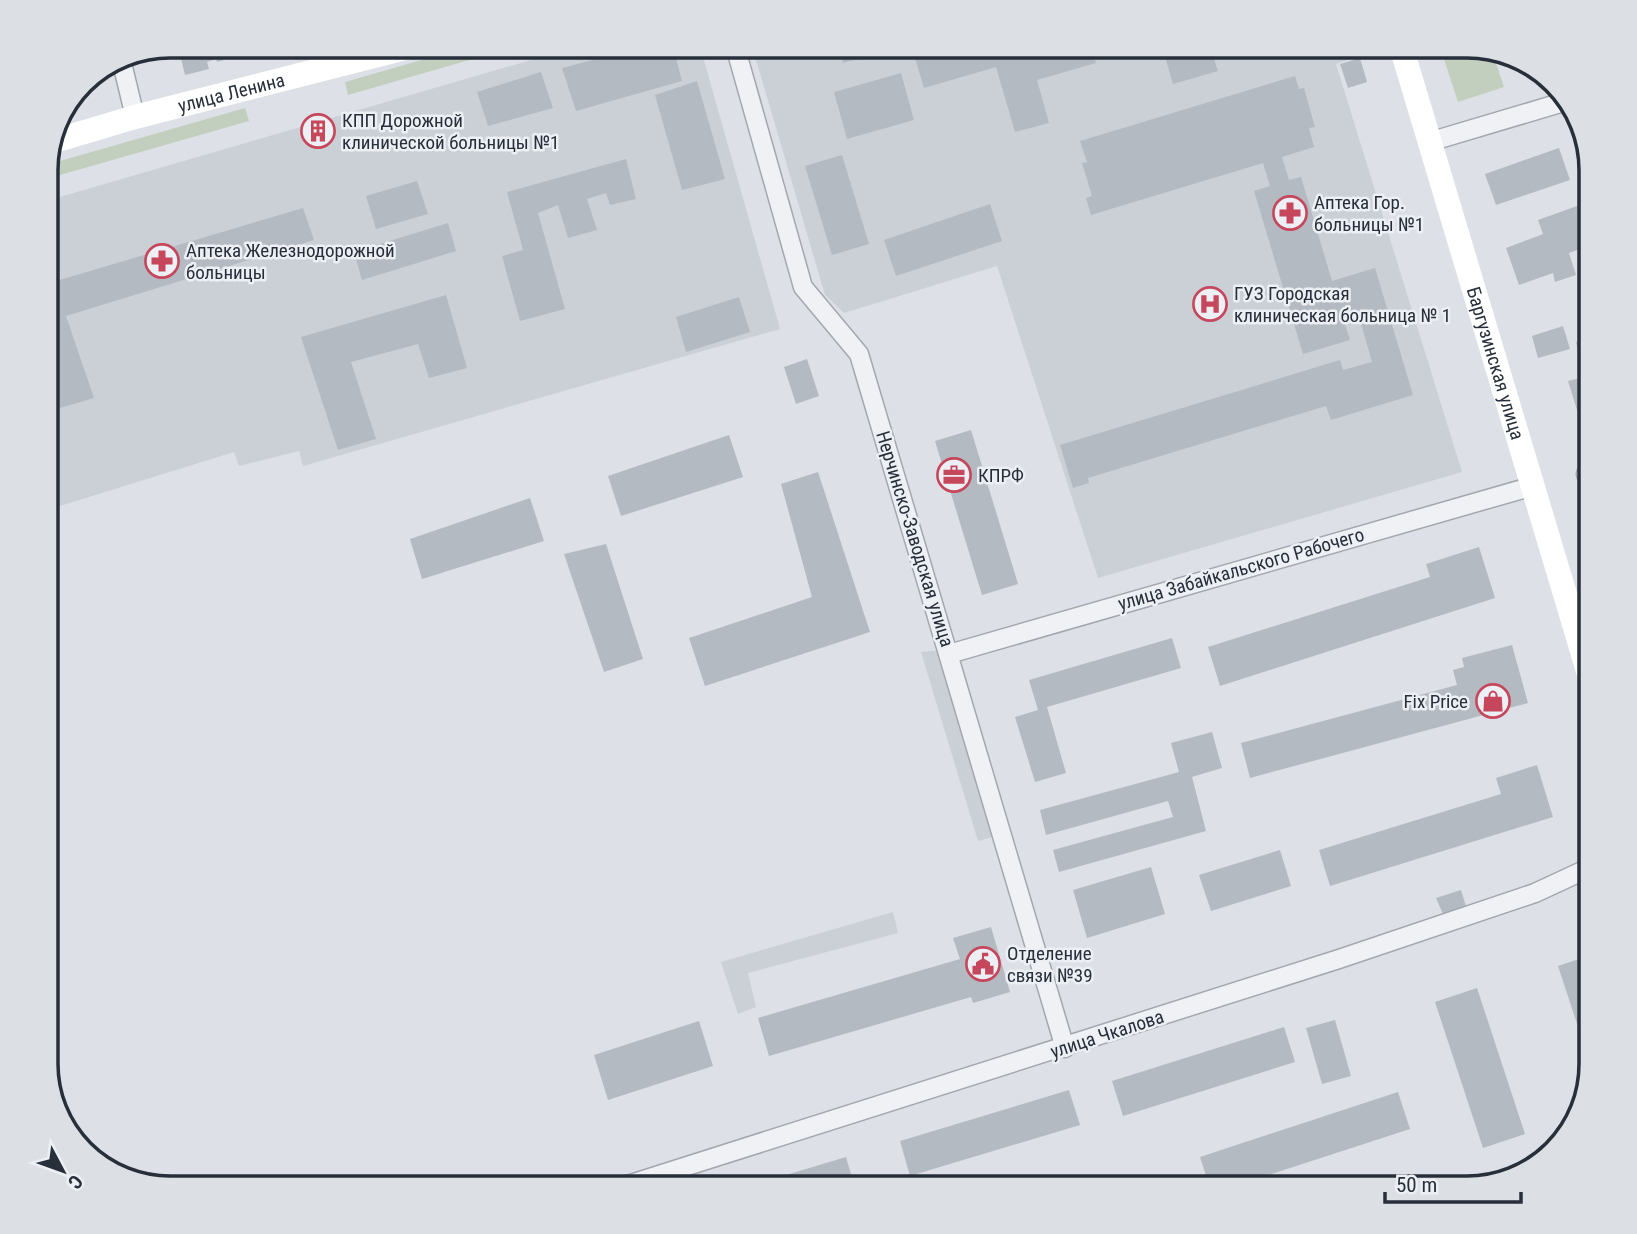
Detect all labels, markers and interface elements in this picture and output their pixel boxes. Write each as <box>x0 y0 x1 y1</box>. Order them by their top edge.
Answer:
street label: улица Ленина <box>176 68 287 117</box>
place label: КПП Дорожной клинической больницы №1 <box>342 109 559 154</box>
building icon: КПП Дорожной клинической больницы №1 <box>299 112 337 150</box>
place label: Аптека Гор. больницы №1 <box>1314 191 1424 236</box>
pharmacy icon: Аптека Гор. больницы №1 <box>1271 194 1309 232</box>
place label: Аптека Железнодорожной больницы <box>186 239 395 284</box>
pharmacy icon: Аптека Железнодорожной больницы <box>143 242 181 280</box>
place label: ГУЗ Городская клиническая больница № 1 <box>1234 282 1451 327</box>
street label: Баргузинская улица <box>1462 284 1530 442</box>
hospital icon: ГУЗ Городская клиническая больница № 1 <box>1191 285 1229 323</box>
street label: Нерчинско-Заводская улица <box>871 428 959 650</box>
office icon: КПРФ <box>935 456 973 494</box>
place label: КПРФ <box>978 464 1024 487</box>
street label: улица Забайкальского Рабочего <box>1115 523 1367 615</box>
shop icon: Fix Price <box>1474 682 1512 720</box>
place label: Fix Price <box>1403 690 1468 713</box>
place label: Отделение связи №39 <box>1007 942 1093 987</box>
public building icon: Отделение связи №39 <box>964 945 1002 983</box>
street label: улица Чкалова <box>1047 1005 1167 1063</box>
north arrow <box>28 1136 98 1206</box>
scale bar <box>1385 1160 1522 1204</box>
text: С <box>63 1170 88 1194</box>
text: 50 m <box>1396 1173 1437 1197</box>

